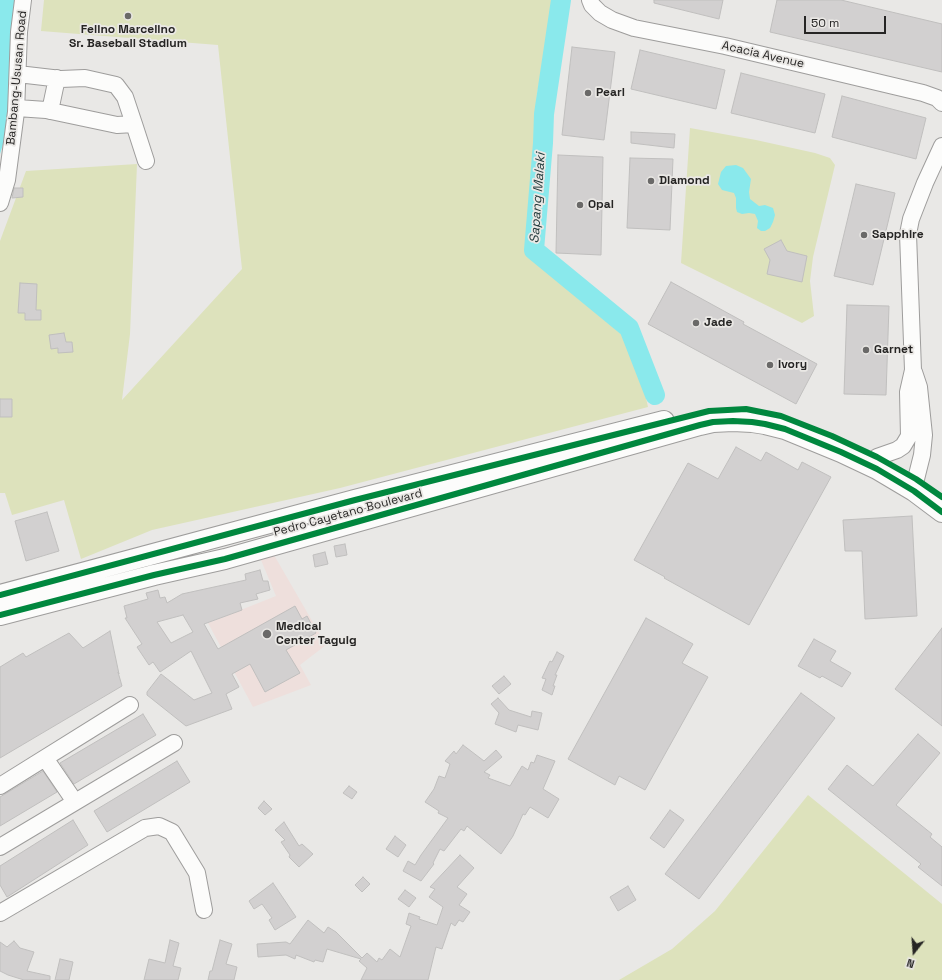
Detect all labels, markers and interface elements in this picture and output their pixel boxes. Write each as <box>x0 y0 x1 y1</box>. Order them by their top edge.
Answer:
scale bar <box>806 8 888 34</box>
street label: Bambang-Ususan Road <box>4 10 30 146</box>
marker: Felino Marcelino Sr. Baseball Stadium <box>123 11 133 21</box>
text: 50 m <box>811 15 839 31</box>
place label: Felino Marcelino Sr. Baseball Stadium <box>69 23 187 51</box>
street label: Acacia Avenue <box>720 39 806 71</box>
place label: Pearl <box>596 86 625 100</box>
marker: Pearl <box>583 88 593 98</box>
water label: Sapang Malaki <box>527 152 549 244</box>
place label: Diamond <box>659 174 710 188</box>
marker: Diamond <box>646 176 656 186</box>
place label: Opal <box>588 198 614 212</box>
marker: Opal <box>575 200 585 210</box>
place label: Sapphire <box>872 228 924 242</box>
marker: Sapphire <box>859 230 869 240</box>
place label: Jade <box>704 316 732 330</box>
marker: Jade <box>691 318 701 328</box>
place label: Garnet <box>874 343 913 357</box>
marker: Garnet <box>861 345 871 355</box>
place label: Ivory <box>778 358 807 372</box>
marker: Ivory <box>765 360 775 370</box>
street label: Pedro Cayetano Boulevard <box>272 486 424 540</box>
place label: Medical Center Taguig <box>276 620 357 648</box>
marker: Medical Center Taguig <box>261 628 273 640</box>
north arrow <box>894 932 934 972</box>
text: N <box>905 956 916 971</box>

